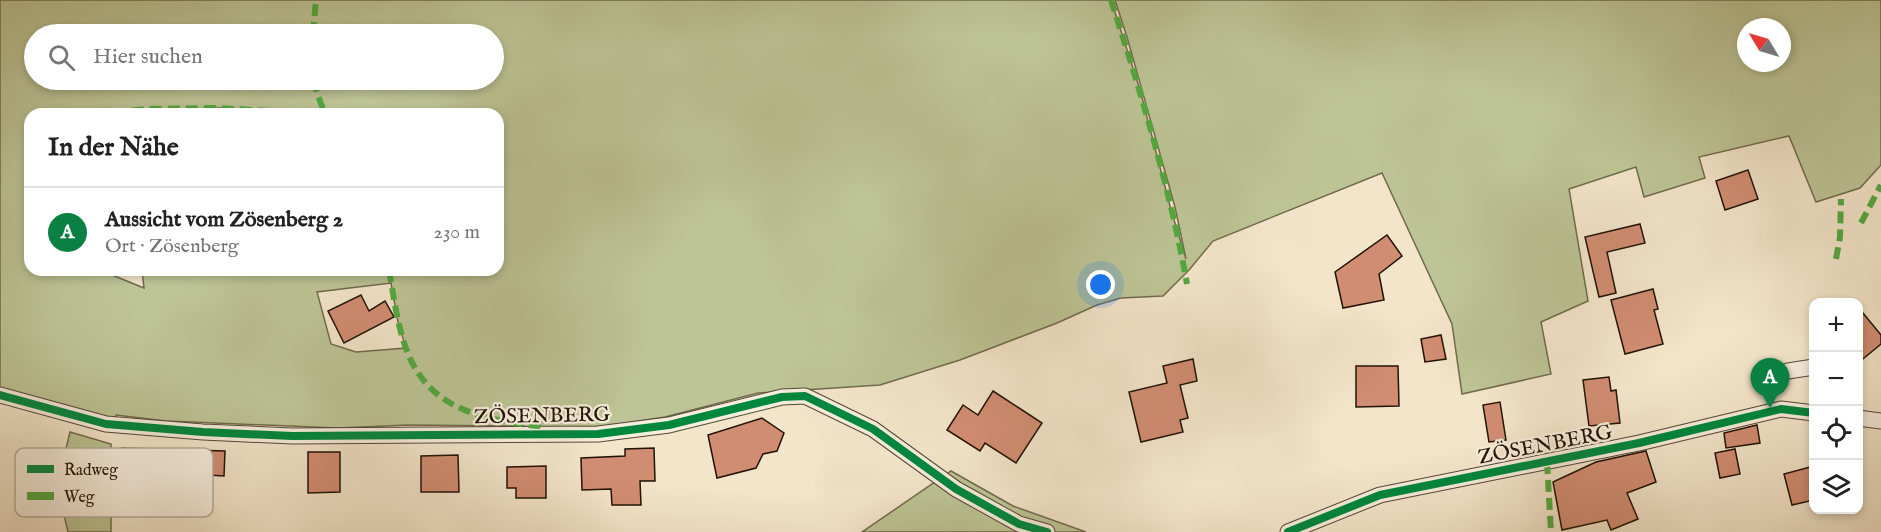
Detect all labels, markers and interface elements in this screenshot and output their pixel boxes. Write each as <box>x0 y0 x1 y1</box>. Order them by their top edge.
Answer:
north arrow <box>1737 18 1791 72</box>
search box <box>24 24 504 90</box>
icon: search <box>45 41 78 74</box>
text: Hier suchen <box>93 43 203 71</box>
text: In der Nähe <box>48 131 179 164</box>
text: Aussicht vom Zösenberg 2 <box>105 206 343 234</box>
text: A <box>61 220 74 245</box>
text: 230 m <box>434 220 480 245</box>
text: Ort · Zösenberg <box>105 234 239 259</box>
your location <box>1086 270 1115 299</box>
map controls <box>1809 298 1863 514</box>
button: + <box>1809 298 1863 352</box>
button: − <box>1809 352 1863 406</box>
pin: A <box>1750 358 1790 408</box>
street label: ZÖSENBERG <box>474 402 611 431</box>
button: locate <box>1809 406 1863 460</box>
street label: ZÖSENBERG <box>1476 419 1615 472</box>
legend <box>15 448 213 517</box>
button: layers <box>1809 460 1863 514</box>
text: Radweg <box>64 461 118 481</box>
text: Weg <box>64 488 95 508</box>

